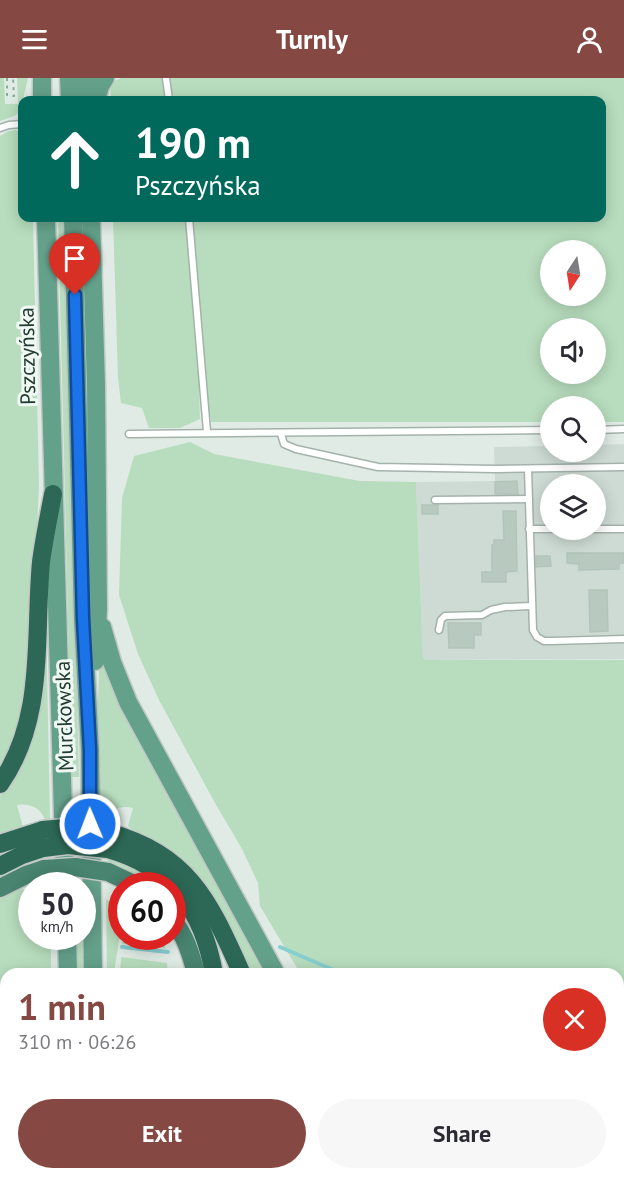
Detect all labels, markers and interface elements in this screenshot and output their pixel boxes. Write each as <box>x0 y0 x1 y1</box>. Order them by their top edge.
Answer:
text: Turnly <box>276 22 348 56</box>
icon: menu <box>18 23 51 56</box>
icon: person <box>573 23 606 56</box>
text: 190 m <box>135 115 251 170</box>
icon: ahead <box>36 120 114 198</box>
text: Pszczyńska <box>135 168 261 202</box>
pin <box>49 233 100 295</box>
north arrow <box>540 240 606 306</box>
map controls <box>540 240 606 540</box>
icon: arrive <box>58 242 91 275</box>
street label: Pszczyńska <box>13 307 41 405</box>
button: sound <box>540 318 606 384</box>
button: search <box>540 396 606 462</box>
button: layers <box>540 474 606 540</box>
street label: Murckowska <box>49 660 79 772</box>
position arrow <box>58 792 122 856</box>
speed limit sign: 60 <box>108 872 186 950</box>
text: 50 <box>40 884 74 923</box>
text: km/h <box>41 917 73 936</box>
text: 1 min <box>18 983 106 1030</box>
button: close <box>543 988 606 1051</box>
text: 310 m · 06:26 <box>18 1029 136 1055</box>
button: Exit <box>18 1099 306 1168</box>
button: Share <box>318 1099 606 1168</box>

